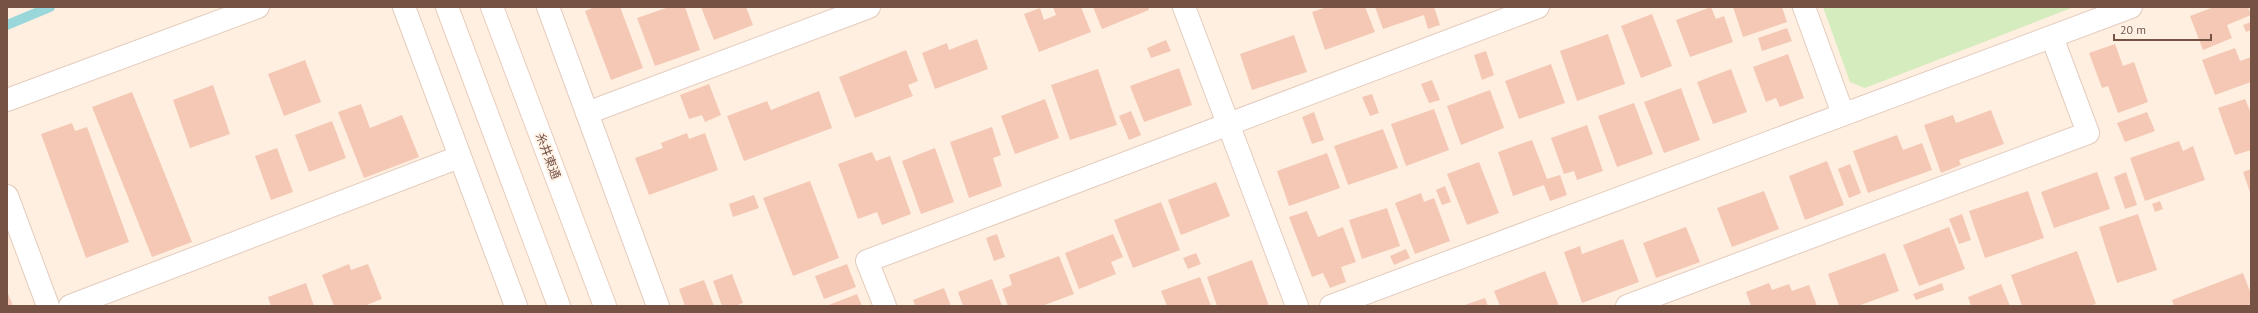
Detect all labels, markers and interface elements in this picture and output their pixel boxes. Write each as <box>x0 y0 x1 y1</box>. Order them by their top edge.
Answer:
scale bar <box>2114 16 2211 42</box>
text: 20 m <box>2120 22 2146 37</box>
street label: 糸井東通 <box>533 131 564 181</box>

